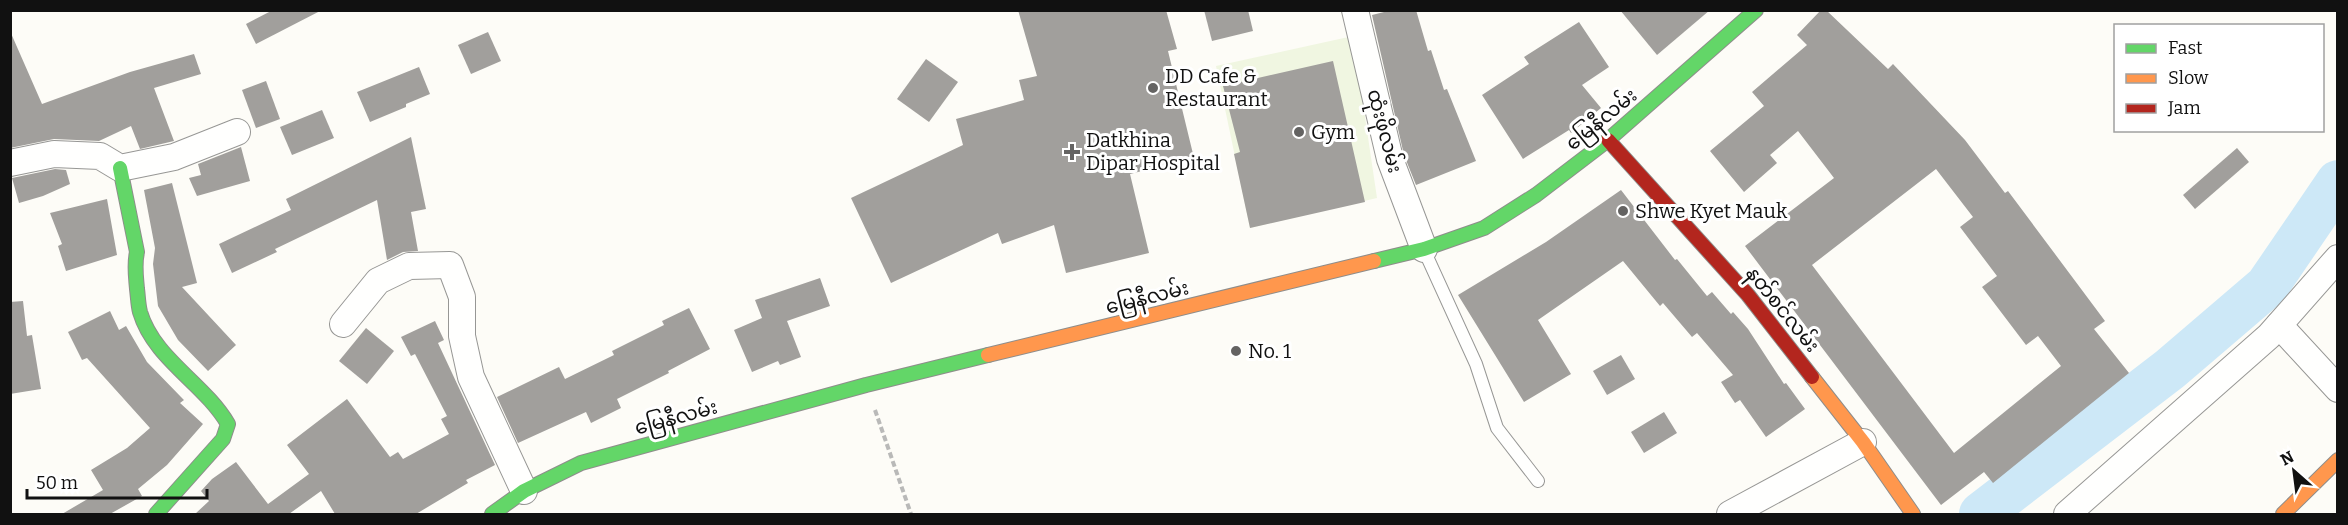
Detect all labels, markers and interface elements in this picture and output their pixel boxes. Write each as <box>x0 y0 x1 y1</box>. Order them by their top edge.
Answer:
legend <box>2114 24 2324 132</box>
text: Fast <box>2168 37 2203 59</box>
place label: DD Cafe & Restaurant <box>1165 64 1268 111</box>
text: Slow <box>2168 67 2209 89</box>
marker: DD Cafe & Restaurant <box>1146 81 1160 95</box>
street label: မြေနီလမ်း <box>1559 81 1644 158</box>
street label: ထုံးဖိုလမ်း <box>1357 86 1410 177</box>
text: Jam <box>2167 97 2201 119</box>
place label: Gym <box>1311 120 1355 144</box>
marker: Gym <box>1292 125 1306 139</box>
place label: Datkhina Dipar Hospital <box>1086 128 1220 175</box>
marker: Datkhina Dipar Hospital <box>1063 143 1081 161</box>
place label: Shwe Kyet Mauk <box>1635 199 1788 223</box>
marker: Shwe Kyet Mauk <box>1616 204 1630 218</box>
street label: နတ်စင်လမ်း <box>1738 260 1826 359</box>
street label: မြေနီလမ်း <box>1102 273 1192 323</box>
place label: No. 1 <box>1248 339 1291 363</box>
marker: No. 1 <box>1229 344 1243 358</box>
street label: မြေနီလမ်း <box>631 392 721 443</box>
north arrow <box>2264 441 2324 501</box>
text: N <box>2277 447 2297 469</box>
scale bar <box>27 462 207 500</box>
text: 50 m <box>36 472 78 494</box>

